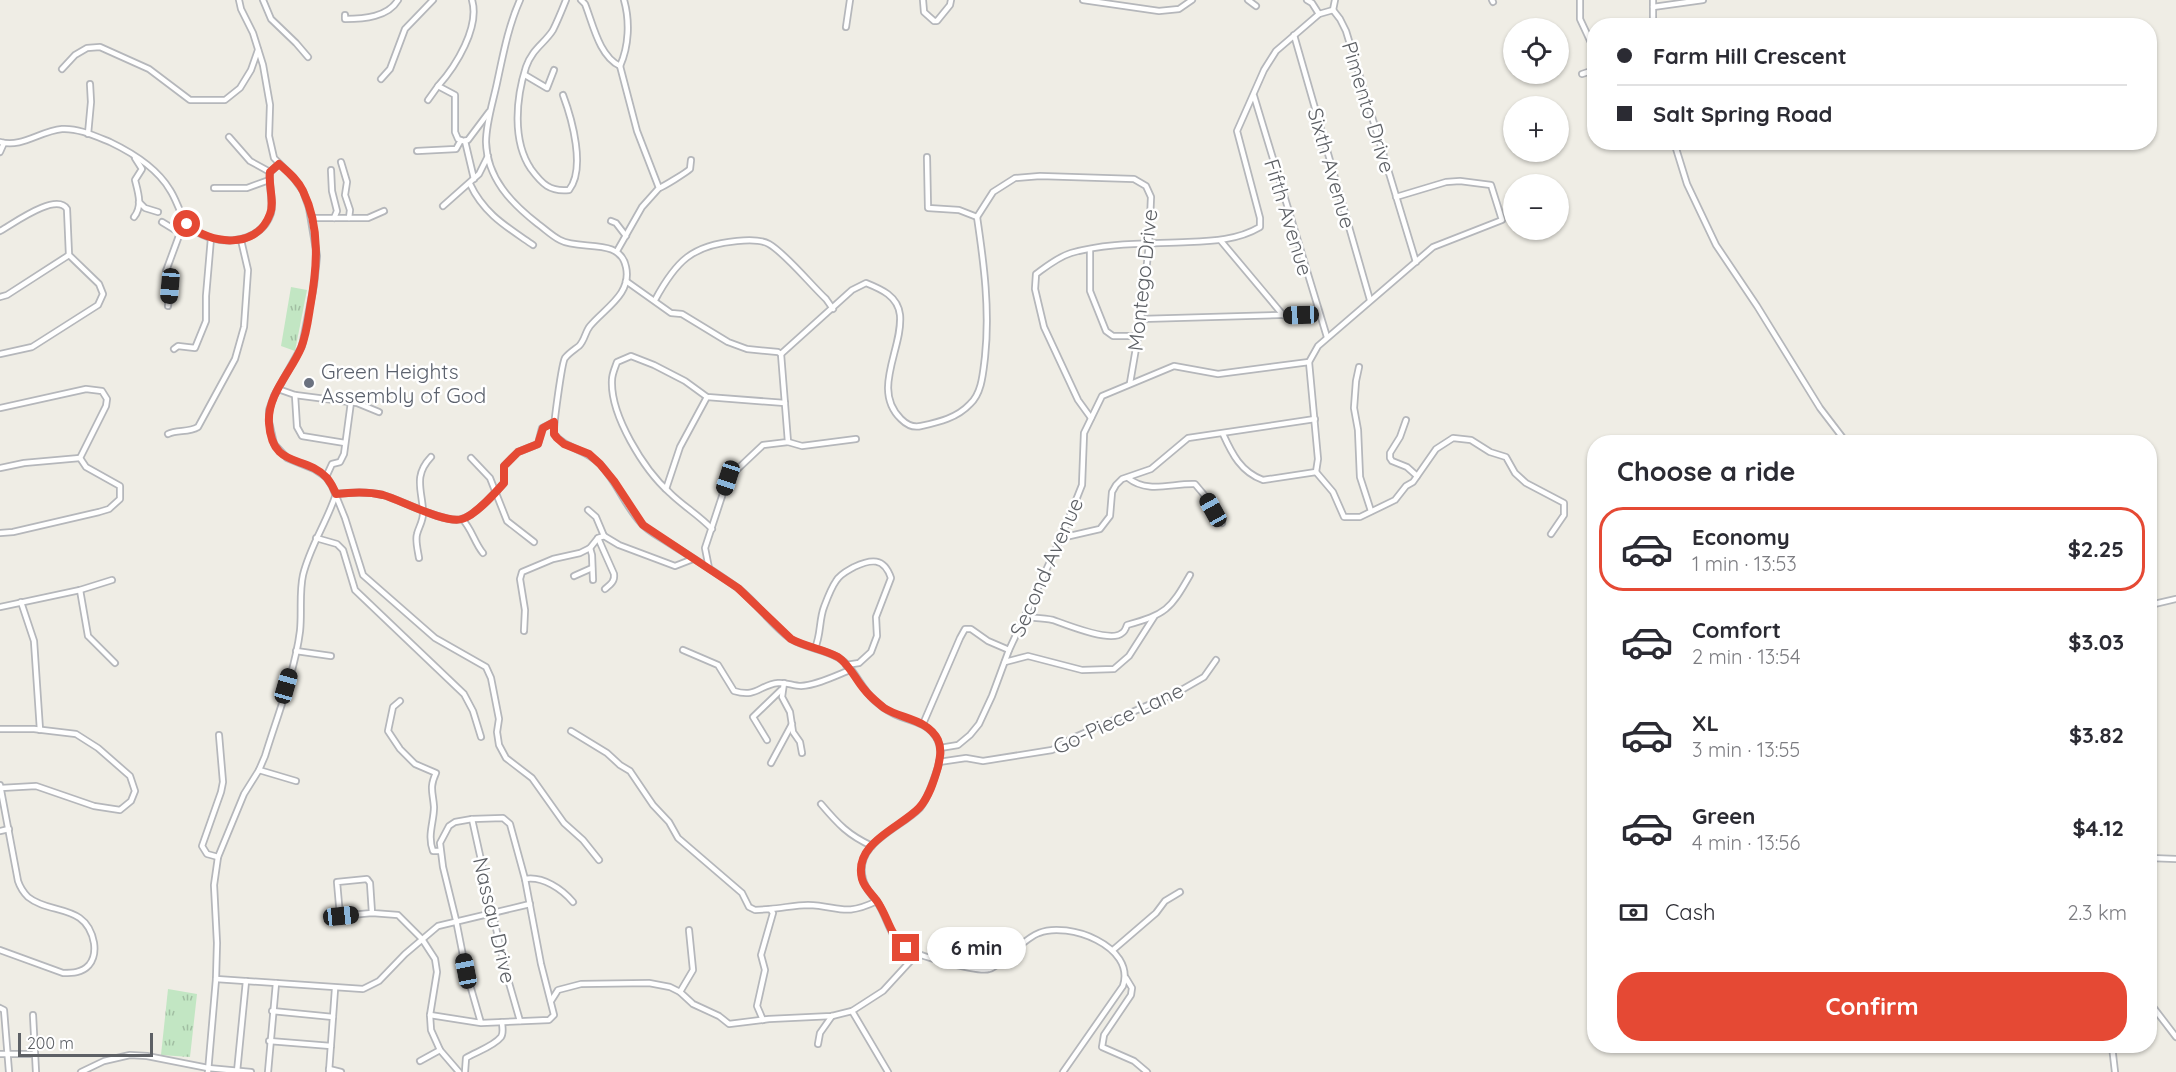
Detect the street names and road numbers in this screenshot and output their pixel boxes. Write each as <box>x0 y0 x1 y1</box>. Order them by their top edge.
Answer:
street label: Pimento Drive <box>1337 38 1401 176</box>
street label: Sixth Avenue <box>1302 105 1362 231</box>
street label: Fifth Avenue <box>1259 156 1319 278</box>
street label: Montego Drive <box>1122 208 1162 352</box>
street label: Second Avenue <box>1004 493 1088 641</box>
street label: Go-Piece Lane <box>1049 676 1187 760</box>
street label: Nassau Drive <box>468 854 522 986</box>

